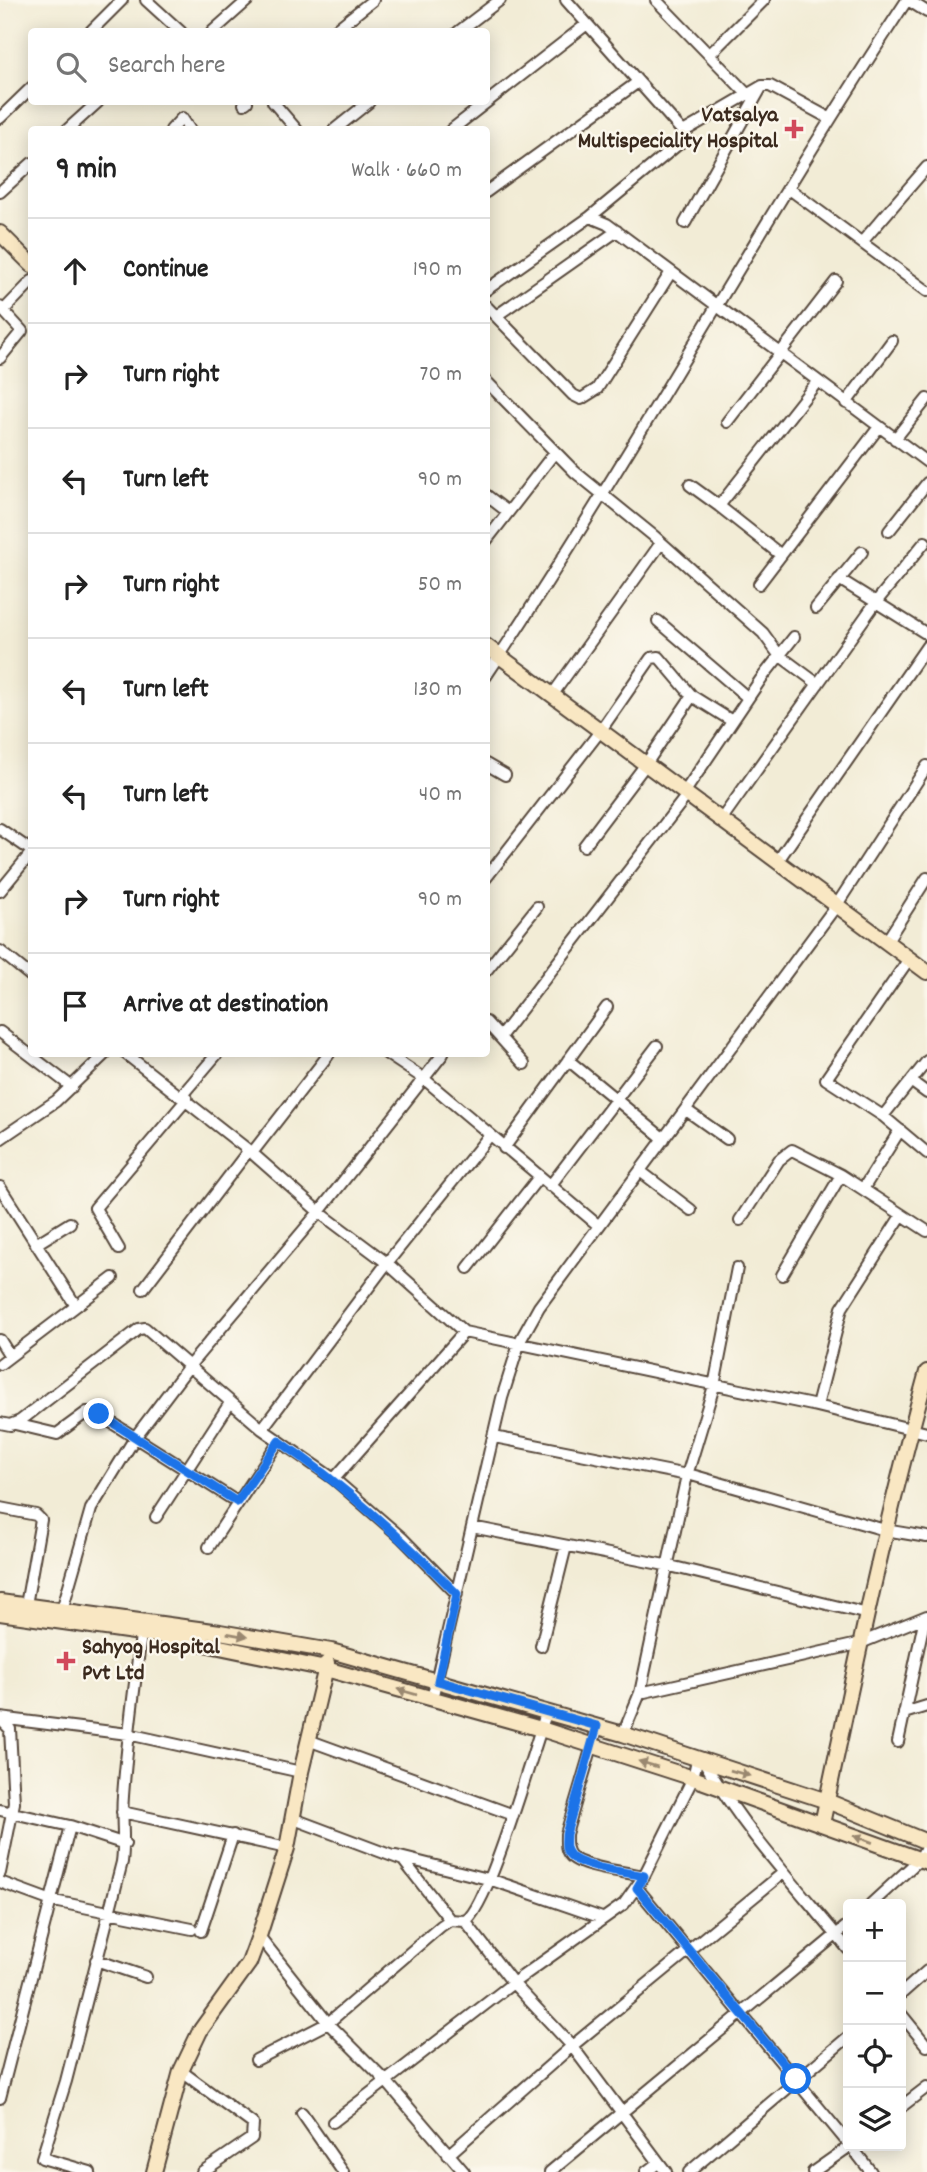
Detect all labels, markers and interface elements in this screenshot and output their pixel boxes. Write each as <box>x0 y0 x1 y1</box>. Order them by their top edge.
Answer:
search box <box>28 28 490 105</box>
icon: search <box>52 48 90 86</box>
text: Search here <box>108 48 226 85</box>
place label: Vatsalya Multispeciality Hospital <box>578 100 779 159</box>
marker: Vatsalya Multispeciality Hospital <box>784 119 804 139</box>
text: 9 min <box>56 150 117 193</box>
text: Walk · 660 m <box>351 155 462 188</box>
icon: ahead <box>56 252 94 290</box>
text: Continue <box>123 252 208 289</box>
text: 190 m <box>413 254 462 287</box>
icon: right <box>56 357 94 395</box>
text: Turn right <box>123 357 220 394</box>
text: 70 m <box>420 359 462 392</box>
icon: left <box>56 462 94 500</box>
text: Turn left <box>123 462 209 499</box>
text: 90 m <box>418 464 462 497</box>
icon: right <box>56 567 94 605</box>
text: Turn right <box>123 567 220 604</box>
text: 50 m <box>418 569 462 602</box>
icon: left <box>56 672 94 710</box>
text: Turn left <box>123 672 209 709</box>
text: 130 m <box>413 674 462 707</box>
icon: left <box>56 777 94 815</box>
text: Turn left <box>123 777 209 814</box>
text: 40 m <box>419 779 462 812</box>
icon: right <box>56 882 94 920</box>
text: Turn right <box>123 882 220 919</box>
text: 90 m <box>418 884 462 917</box>
icon: arrive <box>56 987 94 1025</box>
text: Arrive at destination <box>123 987 328 1024</box>
route end <box>83 1398 114 1429</box>
one-way arrow <box>226 1630 248 1641</box>
place label: Sahyog Hospital Pvt Ltd <box>82 1632 220 1691</box>
marker: Sahyog Hospital Pvt Ltd <box>56 1651 76 1671</box>
one-way arrow <box>396 1686 417 1696</box>
one-way arrow <box>637 1758 658 1768</box>
one-way arrow <box>729 1768 751 1779</box>
one-way arrow <box>852 1833 873 1844</box>
map controls <box>843 1899 906 2151</box>
button: + <box>843 1899 906 1962</box>
button: − <box>843 1962 906 2025</box>
button: locate <box>843 2025 906 2088</box>
route start <box>780 2063 811 2094</box>
button: layers <box>843 2088 906 2151</box>

